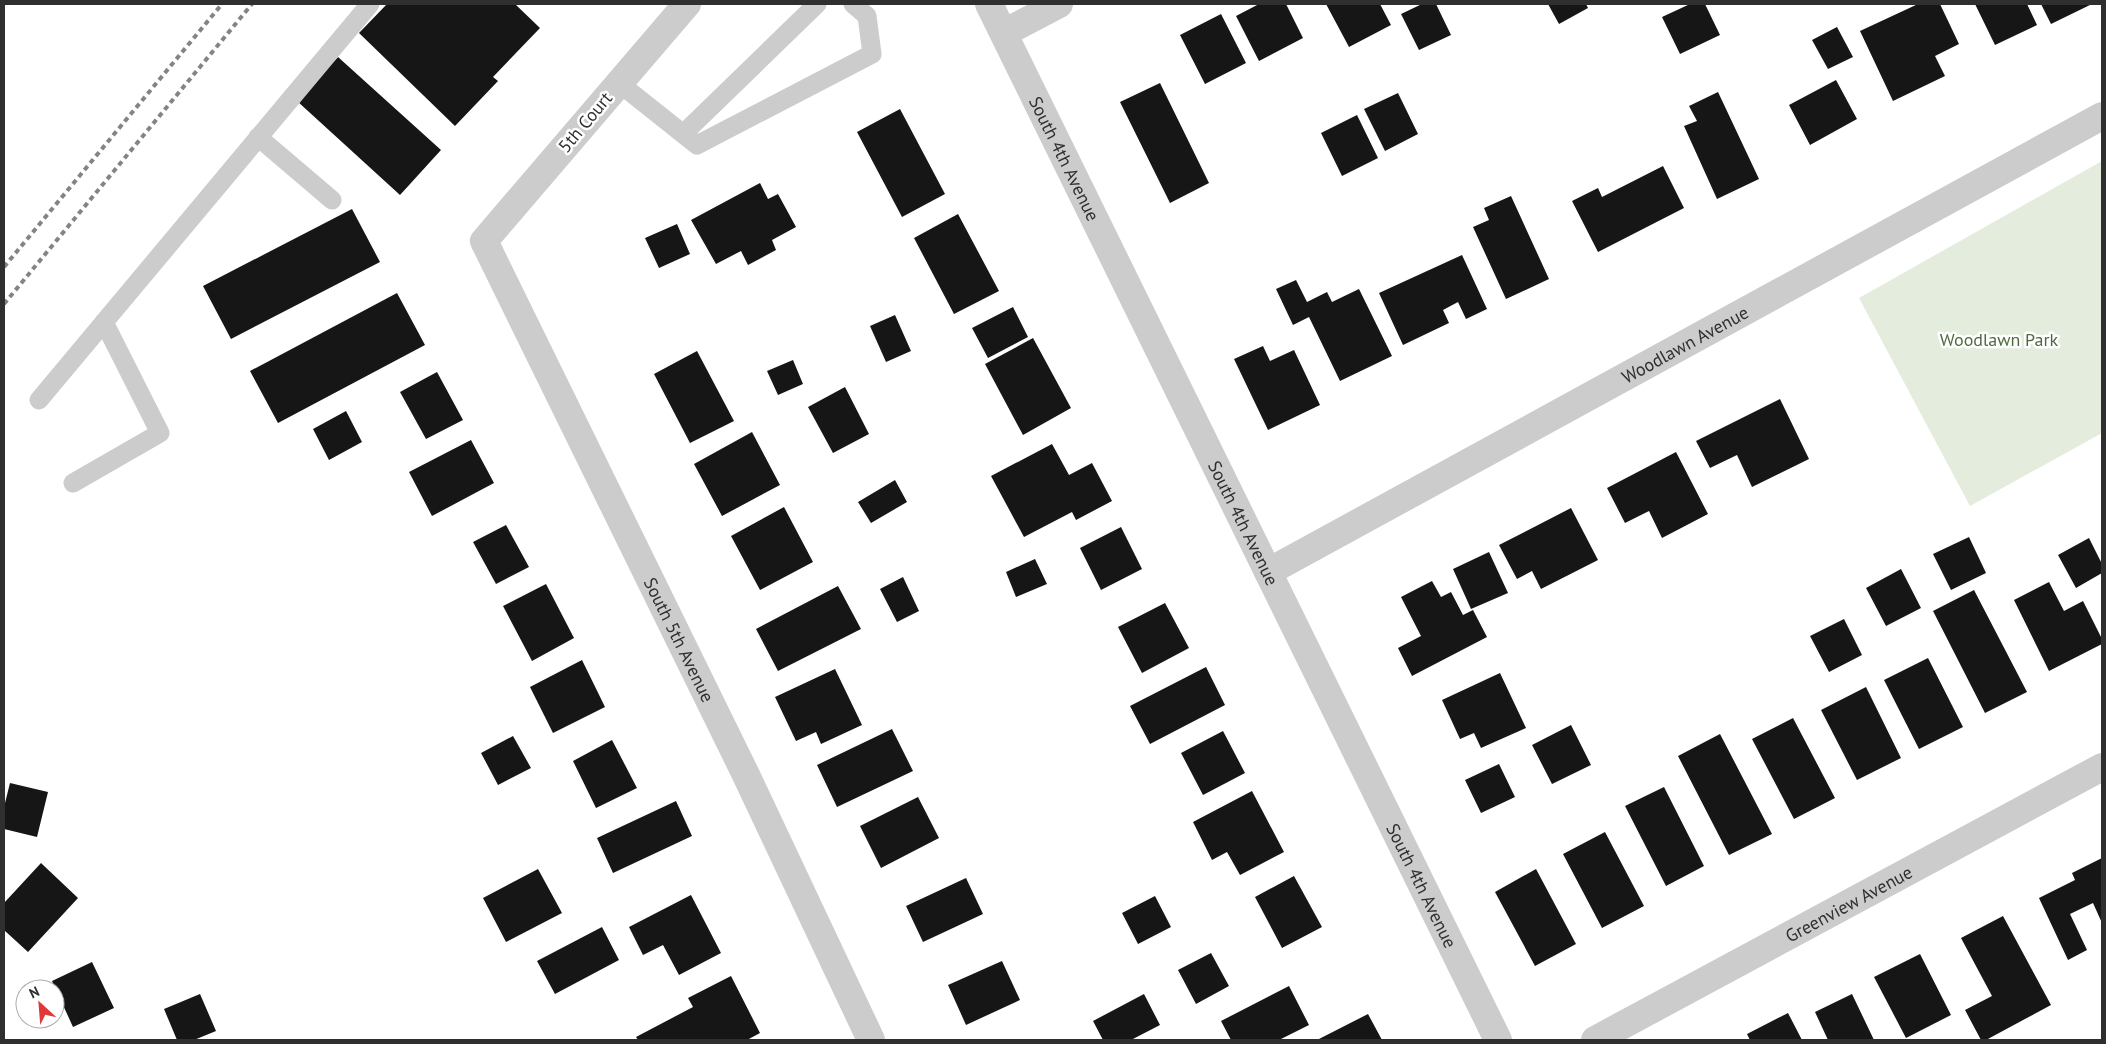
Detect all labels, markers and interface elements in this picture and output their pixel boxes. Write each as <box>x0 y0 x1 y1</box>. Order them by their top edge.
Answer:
street label: 5th Court <box>553 87 617 157</box>
street label: South 4th Avenue <box>1025 92 1105 224</box>
street label: Woodlawn Avenue <box>1617 300 1752 388</box>
park label: Woodlawn Park <box>1940 328 2059 351</box>
street label: South 4th Avenue <box>1204 457 1284 589</box>
street label: South 5th Avenue <box>639 573 720 706</box>
street label: South 4th Avenue <box>1382 819 1462 951</box>
street label: Greenview Avenue <box>1781 860 1916 947</box>
north arrow <box>15 979 65 1029</box>
text: N <box>26 982 42 1002</box>

